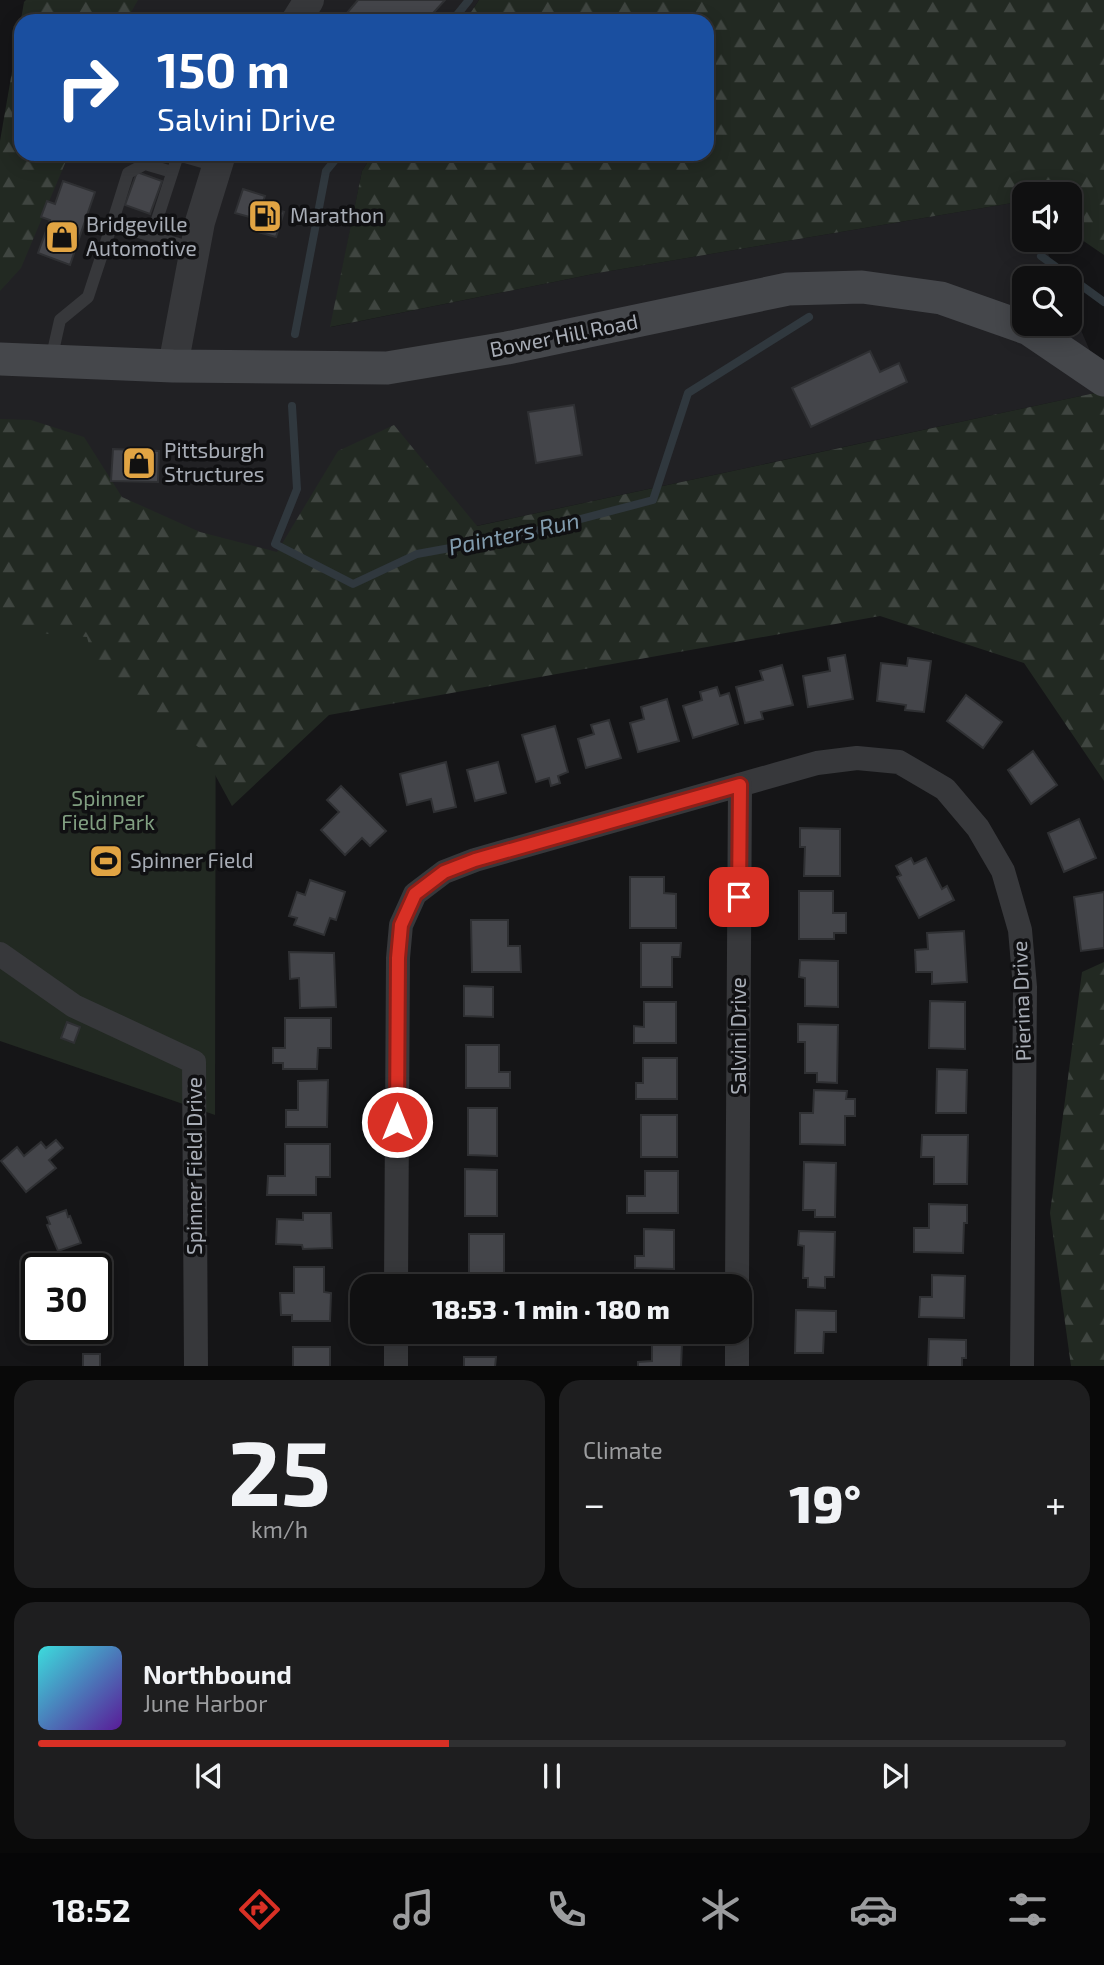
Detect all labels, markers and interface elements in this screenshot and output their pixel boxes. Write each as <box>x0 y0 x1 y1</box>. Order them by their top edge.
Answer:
text: 150 m <box>157 39 290 98</box>
icon: right <box>42 42 133 133</box>
text: Salvini Drive <box>157 99 336 137</box>
map controls <box>1012 182 1082 336</box>
button: sound <box>1012 182 1082 252</box>
fuel station icon: Marathon <box>246 197 284 235</box>
place label: Marathon <box>290 202 384 227</box>
place label: Bridgeville Automotive <box>86 211 197 260</box>
shop icon: Bridgeville Automotive <box>43 218 81 256</box>
button: search <box>1012 266 1082 336</box>
street label: Bower Hill Road <box>488 308 640 361</box>
place label: Pittsburgh Structures <box>164 437 264 486</box>
shop icon: Pittsburgh Structures <box>120 444 158 482</box>
water label: Painters Run <box>446 505 582 561</box>
park label: Spinner Field Park <box>61 785 155 834</box>
sports icon: Spinner Field <box>87 842 125 880</box>
place label: Spinner Field <box>130 847 254 872</box>
pin <box>709 867 769 927</box>
icon: arrive <box>720 878 758 916</box>
street label: Pierina Drive <box>1006 940 1035 1062</box>
street label: Salvini Drive <box>725 977 750 1095</box>
street label: Spinner Field Drive <box>181 1077 206 1255</box>
position arrow <box>360 1085 434 1159</box>
speed limit sign: 30 <box>21 1253 112 1344</box>
text: 18:53 · 1 min · 180 m <box>432 1293 670 1324</box>
text: 25 <box>228 1415 331 1524</box>
text: Climate <box>583 1436 663 1464</box>
text: 19° <box>789 1471 861 1533</box>
text: − <box>583 1480 605 1526</box>
text: + <box>1045 1480 1066 1526</box>
text: km/h <box>251 1515 308 1543</box>
text: Northbound <box>143 1658 292 1689</box>
text: June Harbor <box>143 1689 267 1717</box>
icon: previous <box>190 1757 228 1795</box>
icon: pause <box>533 1757 571 1795</box>
icon: next <box>876 1757 914 1795</box>
icon: directions <box>235 1885 284 1934</box>
icon: music <box>389 1885 438 1934</box>
icon: phone <box>542 1885 591 1934</box>
icon: climate <box>696 1885 745 1934</box>
icon: car <box>849 1885 898 1934</box>
icon: filters <box>1003 1885 1052 1934</box>
text: 18:52 <box>52 1890 131 1928</box>

